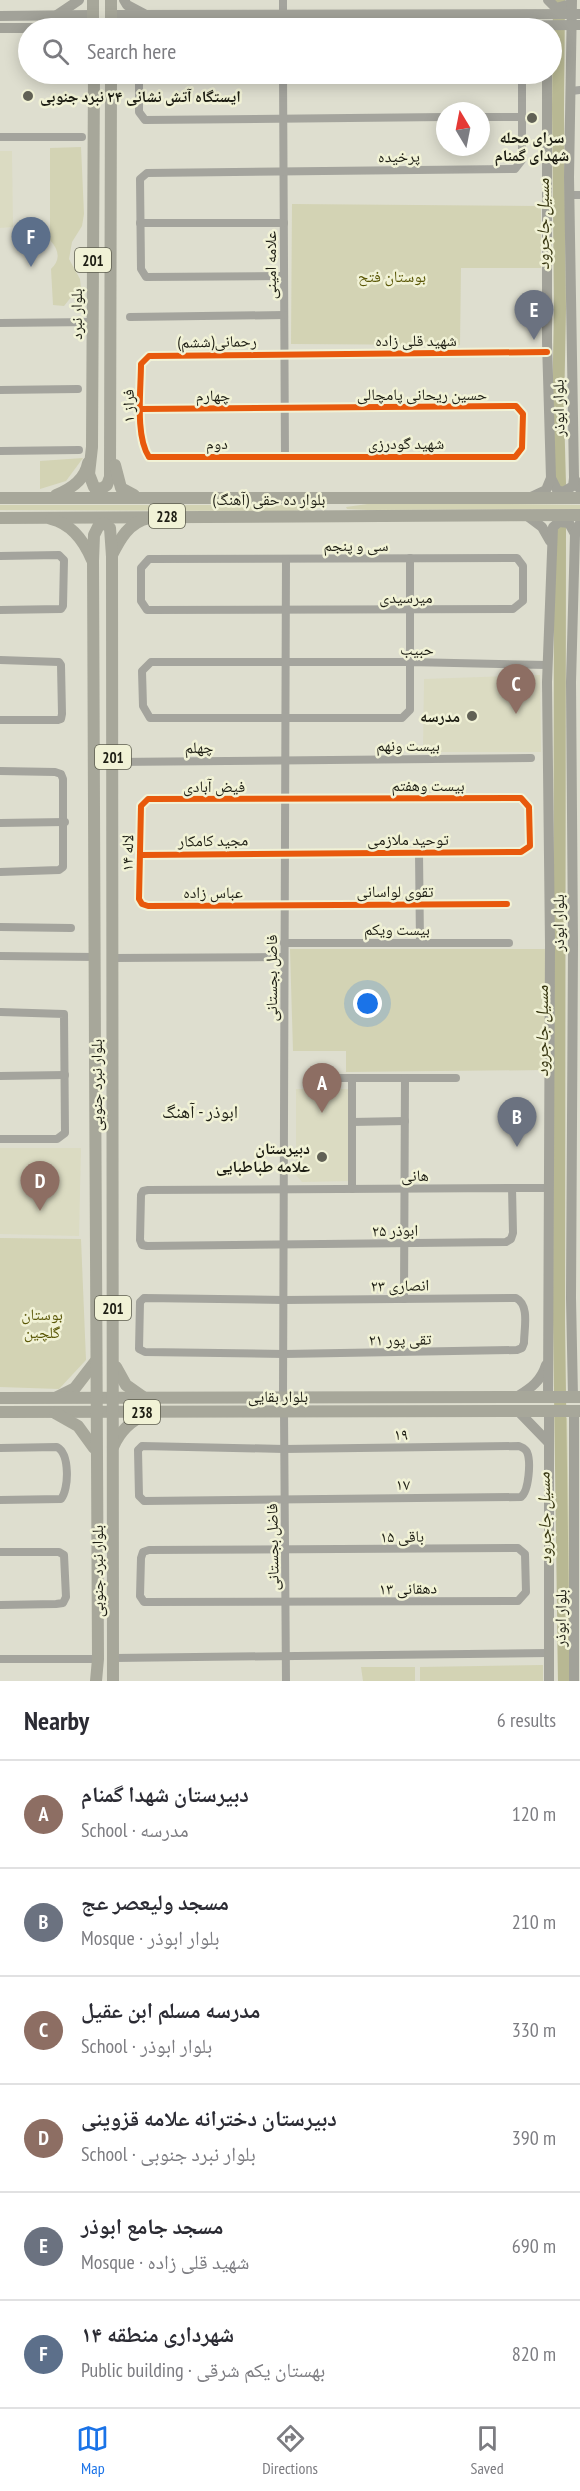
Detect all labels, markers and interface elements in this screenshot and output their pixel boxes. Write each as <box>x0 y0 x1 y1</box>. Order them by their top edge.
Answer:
search box <box>18 18 562 84</box>
icon: search <box>39 35 72 68</box>
text: Search here <box>87 37 176 65</box>
place label: ایستگاه آتش نشانی ۲۴ نبرد جنوبی <box>40 86 241 106</box>
marker: ایستگاه آتش نشانی ۲۴ نبرد جنوبی <box>21 89 35 103</box>
north arrow <box>436 102 490 156</box>
marker: سرای محله شهدای گمنام <box>525 111 539 125</box>
place label: سرای محله شهدای گمنام <box>495 127 569 167</box>
street label: پرخیده <box>378 146 420 166</box>
water label: مسیل جاجرود <box>531 177 554 270</box>
pin: F <box>12 218 51 267</box>
street label: علامه امینی <box>260 231 281 299</box>
road number: 201 <box>75 248 111 272</box>
park label: بوستان فتح <box>358 266 426 287</box>
street label: بلوار نبرد <box>66 288 86 340</box>
pin: E <box>514 290 554 340</box>
street label: رحمانی(ششم) <box>177 330 257 353</box>
street label: شهید قلی زاده <box>375 330 457 351</box>
street label: بلوار ابوذر <box>547 379 569 438</box>
street label: حسین ریحانی پامچالی <box>357 384 487 405</box>
street label: چهارم <box>196 385 230 406</box>
street label: فراز ۱ <box>118 389 138 423</box>
street label: دوم <box>206 433 228 454</box>
street label: شهید گودرزی <box>368 433 444 454</box>
street label: بلوار ده حقی (آهنگ) <box>213 489 325 510</box>
road number: 228 <box>149 504 185 528</box>
street label: سی و پنجم <box>323 535 389 556</box>
street label: میرسیدی <box>379 587 433 608</box>
street label: حبیب <box>400 639 434 659</box>
pin: C <box>496 664 536 714</box>
place label: مدرسه <box>420 706 460 726</box>
marker: مدرسه <box>465 709 479 723</box>
street label: بیست ونهم <box>376 735 440 756</box>
street label: چهلم <box>185 737 214 758</box>
road number: 201 <box>95 745 131 769</box>
street label: بیست وهفتم <box>391 775 465 796</box>
street label: فیض آبادی <box>183 776 245 797</box>
street label: مجید کامکار <box>177 829 248 851</box>
street label: توحید ملازمی <box>367 829 449 850</box>
street label: لاله ۱۴ <box>117 834 137 872</box>
street label: تقوی لواسانی <box>356 881 434 902</box>
street label: عباس زاده <box>183 882 243 903</box>
street label: بلوار ابوذر <box>548 894 568 953</box>
street label: بیست ویکم <box>364 919 430 940</box>
street label: فاضل بجستانی <box>261 934 282 1022</box>
water label: مسیل جاجرود <box>530 984 553 1077</box>
your location <box>353 989 382 1018</box>
street label: بلوار نبرد جنوبی <box>86 1039 107 1131</box>
pin: A <box>302 1064 342 1113</box>
pin: B <box>498 1098 536 1147</box>
district label: ابوذر - آهنگ <box>162 1100 238 1123</box>
place label: دبیرستان علامه طباطبایی <box>216 1138 310 1176</box>
marker: دبیرستان علامه طباطبایی <box>315 1150 329 1164</box>
pin: D <box>20 1162 60 1211</box>
street label: هانی <box>401 1165 429 1186</box>
street label: ابوذر ۲۵ <box>372 1220 418 1240</box>
street label: انصاری ۲۳ <box>371 1274 429 1297</box>
road number: 201 <box>95 1296 131 1320</box>
park label: بوستان گلچین <box>21 1304 63 1343</box>
street label: تقی پور ۲۱ <box>368 1328 432 1351</box>
street label: بلوار بقایی <box>248 1386 308 1407</box>
road number: 238 <box>124 1400 160 1424</box>
street label: ۱۹ <box>394 1424 408 1444</box>
water label: مسیل جاجرود <box>532 1471 556 1564</box>
street label: ۱۷ <box>396 1474 410 1494</box>
street label: فاضل بجستانی <box>261 1503 284 1591</box>
street label: بلوار نبرد جنوبی <box>87 1525 108 1617</box>
street label: باقی ۱۵ <box>380 1526 424 1547</box>
street label: دهقانی ۱۳ <box>379 1577 437 1600</box>
street label: بلوار ابوذر <box>549 1589 571 1648</box>
text: Nearby <box>24 1704 89 1737</box>
text: 6 results <box>497 1707 556 1733</box>
text: دبیرستان شهدا گمنام <box>81 1780 249 1808</box>
text: A <box>38 1801 49 1827</box>
text: 120 m <box>512 1801 556 1827</box>
text: School · مدرسه <box>81 1817 189 1843</box>
text: مسجد ولیعصر عج <box>81 1888 229 1916</box>
text: B <box>39 1909 48 1935</box>
text: 210 m <box>512 1909 556 1935</box>
text: Mosque · بلوار ابوذر <box>81 1925 220 1951</box>
text: مدرسه مسلم ابن عقیل <box>81 1996 260 2024</box>
text: C <box>39 2017 48 2043</box>
text: 330 m <box>512 2017 556 2043</box>
text: School · بلوار ابوذر <box>81 2033 212 2059</box>
text: دبیرستان دخترانه علامه قزوینی <box>81 2104 337 2132</box>
text: D <box>38 2125 49 2151</box>
text: 390 m <box>512 2125 556 2151</box>
text: School · بلوار نبرد جنوبی <box>81 2141 256 2167</box>
text: مسجد جامع ابوذر <box>81 2212 223 2240</box>
text: E <box>39 2233 48 2259</box>
text: 690 m <box>512 2233 556 2259</box>
text: Mosque · شهید قلی زاده <box>81 2249 249 2275</box>
text: شهرداری منطقه ۱۴ <box>81 2320 234 2348</box>
text: F <box>39 2341 48 2367</box>
text: 820 m <box>512 2341 556 2367</box>
text: Public building · بهستان یکم شرقی <box>81 2357 325 2383</box>
tab: Map <box>76 2422 109 2478</box>
tab: Directions <box>262 2422 318 2478</box>
tab: Saved <box>471 2422 504 2478</box>

